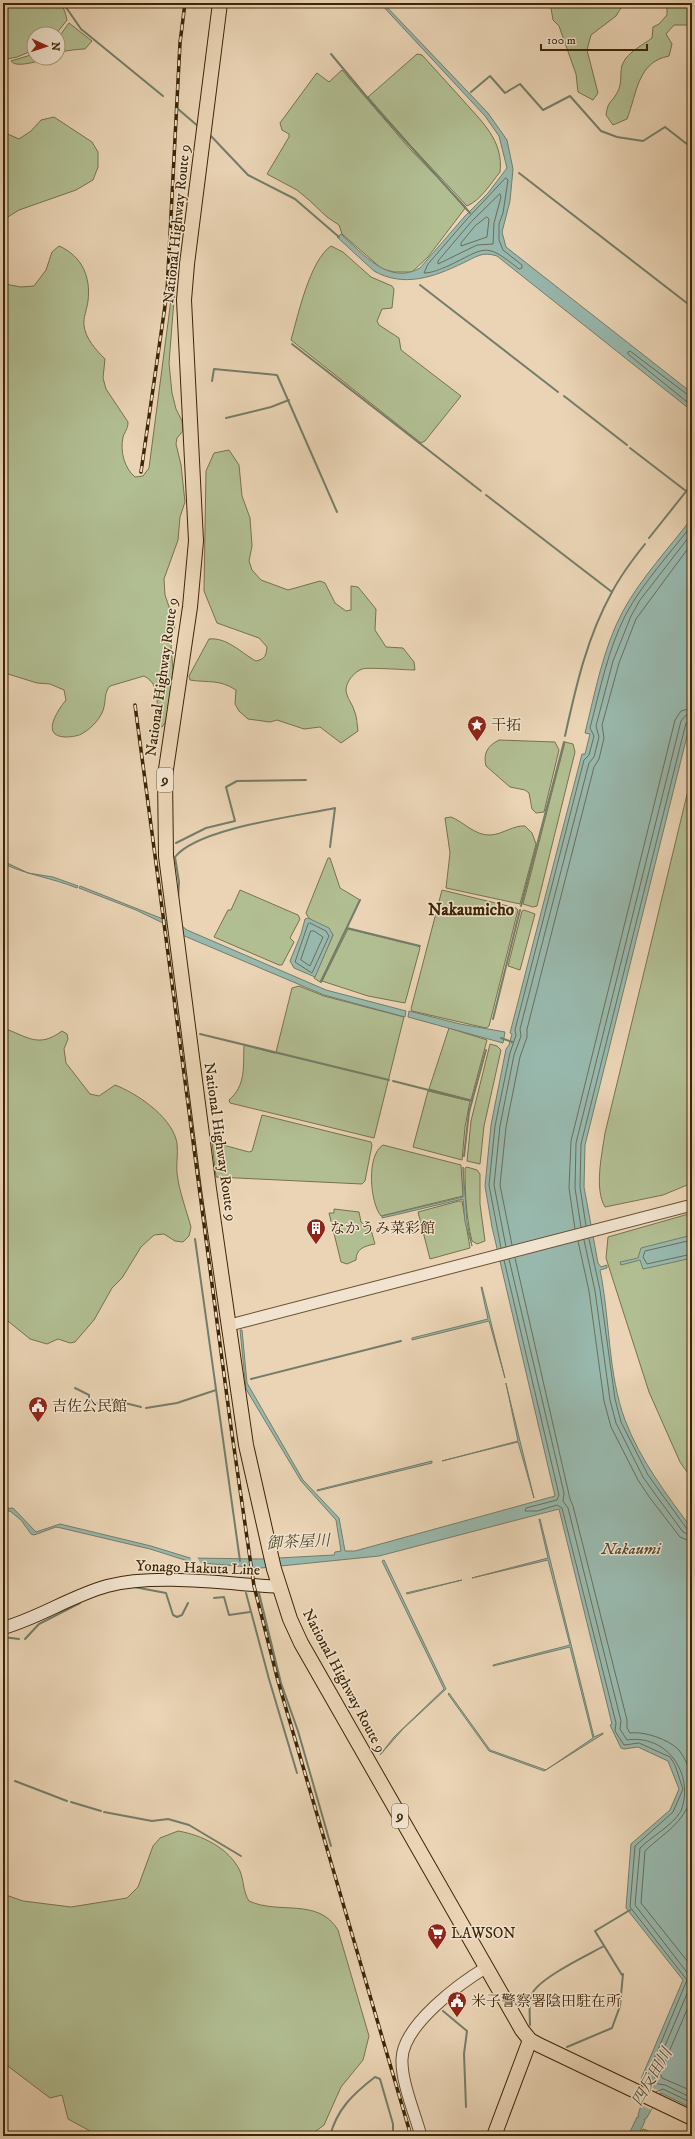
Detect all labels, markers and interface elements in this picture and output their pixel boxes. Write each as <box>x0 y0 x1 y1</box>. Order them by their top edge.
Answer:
north arrow <box>26 26 66 66</box>
scale bar <box>541 26 647 52</box>
text: 100 m <box>547 33 576 48</box>
text: N <box>48 42 62 51</box>
street label: National Highway Route 9 <box>159 143 195 305</box>
street label: National Highway Route 9 <box>141 596 183 758</box>
place icon: 干拓 <box>466 714 488 742</box>
place label: 干拓 <box>491 716 521 735</box>
road number: 9 <box>157 768 173 792</box>
district label: Nakaumicho <box>428 899 514 921</box>
street label: National Highway Route 9 <box>199 1061 241 1223</box>
building icon: なかうみ菜彩館 <box>305 1217 327 1245</box>
place label: なかうみ菜彩館 <box>330 1219 435 1238</box>
public building icon: 吉佐公民館 <box>27 1395 49 1423</box>
place label: 吉佐公民館 <box>52 1397 127 1416</box>
water label: 御茶屋川 <box>266 1530 332 1554</box>
water label: Nakaumi <box>600 1539 661 1559</box>
street label: Yonago Hakuta Line <box>135 1556 261 1580</box>
street label: National Highway Route 9 <box>298 1606 390 1756</box>
road number: 9 <box>392 1804 408 1828</box>
supermarket icon: LAWSON <box>426 1922 448 1950</box>
place label: LAWSON <box>451 1924 516 1943</box>
public building icon: 米子警察署陰田駐在所 <box>446 1990 468 2018</box>
place label: 米子警察署陰田駐在所 <box>471 1992 621 2011</box>
water label: 四反田川 <box>627 2043 678 2110</box>

